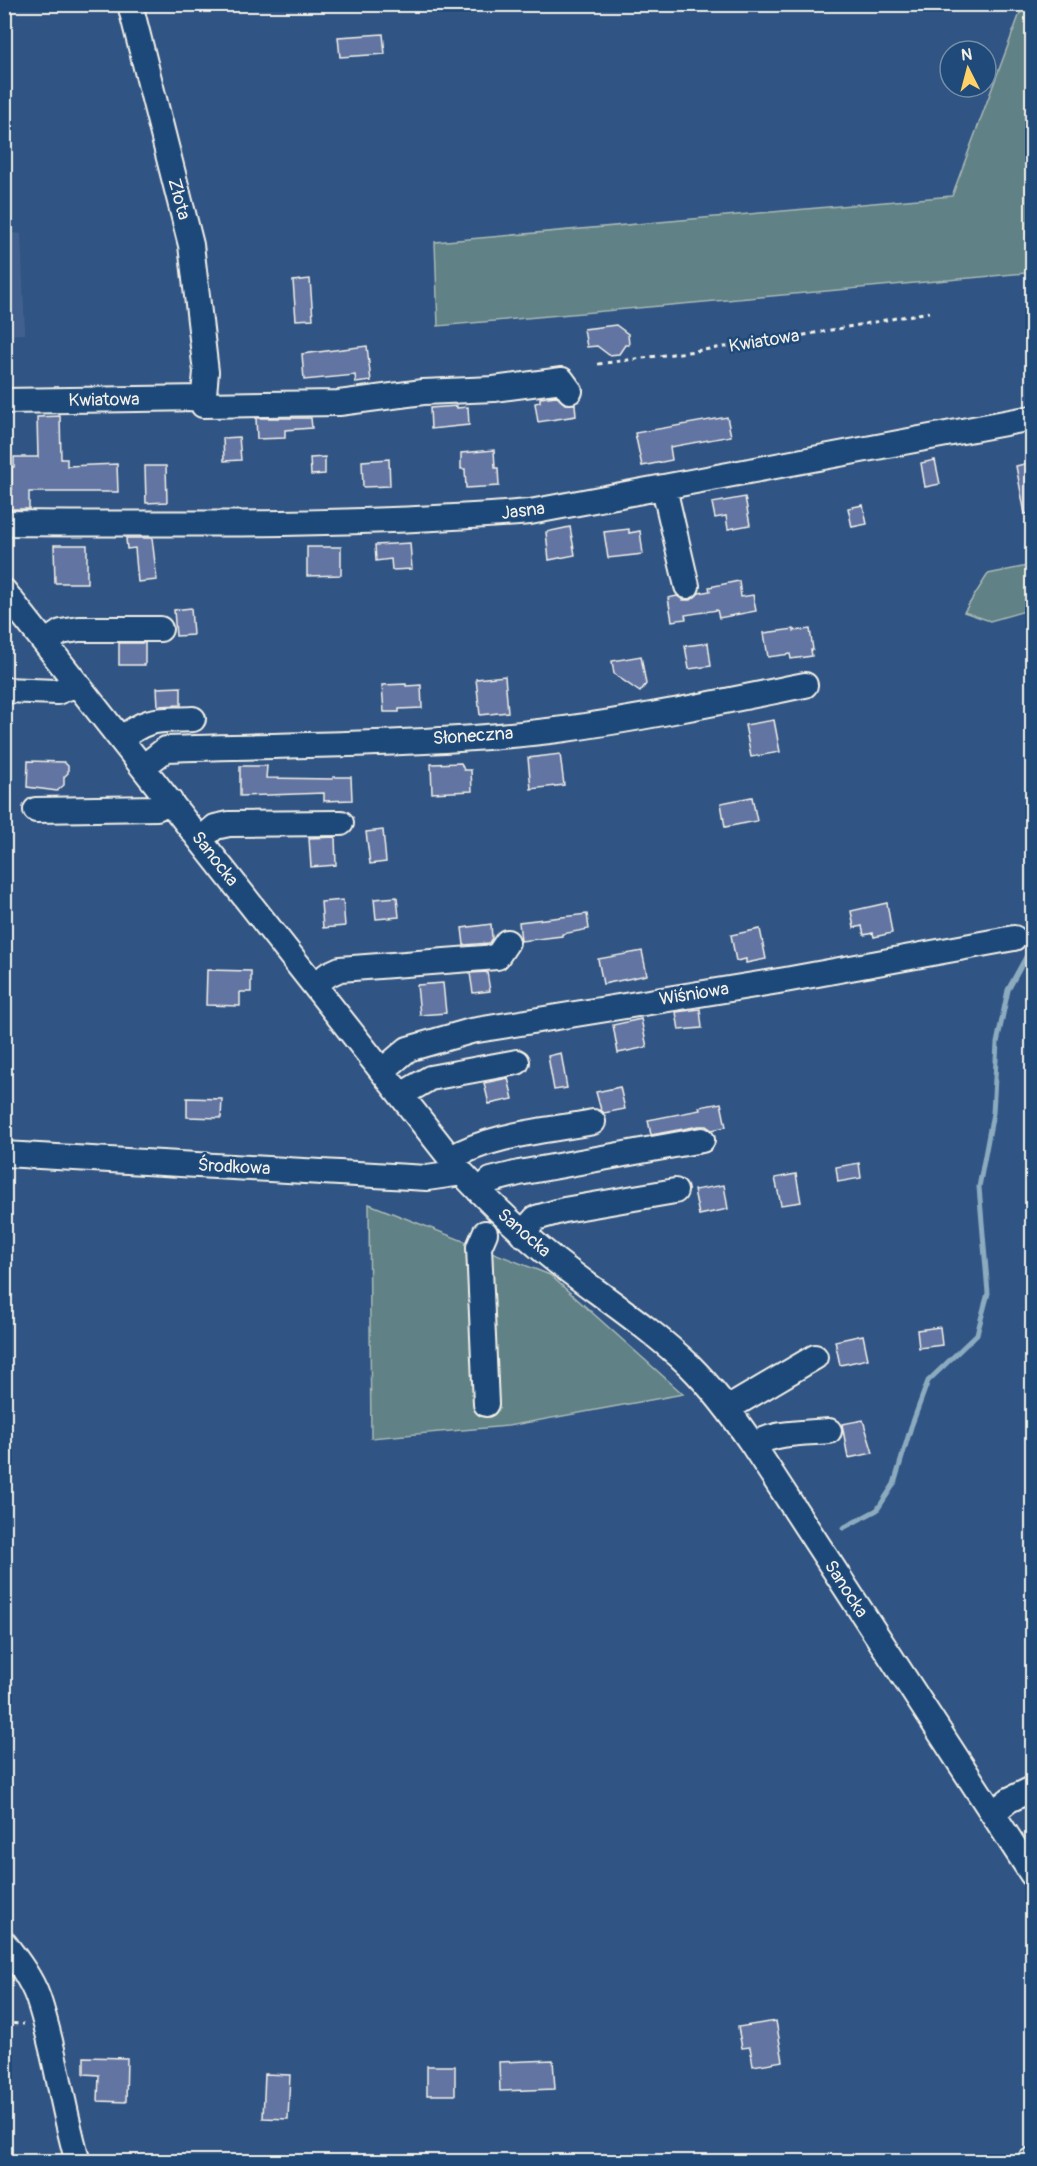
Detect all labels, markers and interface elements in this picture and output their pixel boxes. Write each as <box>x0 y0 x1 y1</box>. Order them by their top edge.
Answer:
north arrow <box>938 39 998 99</box>
text: N <box>960 45 973 66</box>
street label: Złota <box>162 176 196 222</box>
street label: Kwiatowa <box>727 324 801 358</box>
street label: Kwiatowa <box>68 388 140 412</box>
street label: Jasna <box>500 497 546 525</box>
street label: Słoneczna <box>432 722 514 750</box>
street label: Sanocka <box>186 827 244 891</box>
street label: Wiśniowa <box>658 977 730 1011</box>
street label: Środkowa <box>197 1154 271 1180</box>
street label: Sanocka <box>492 1203 556 1263</box>
street label: Sanocka <box>819 1556 873 1622</box>

